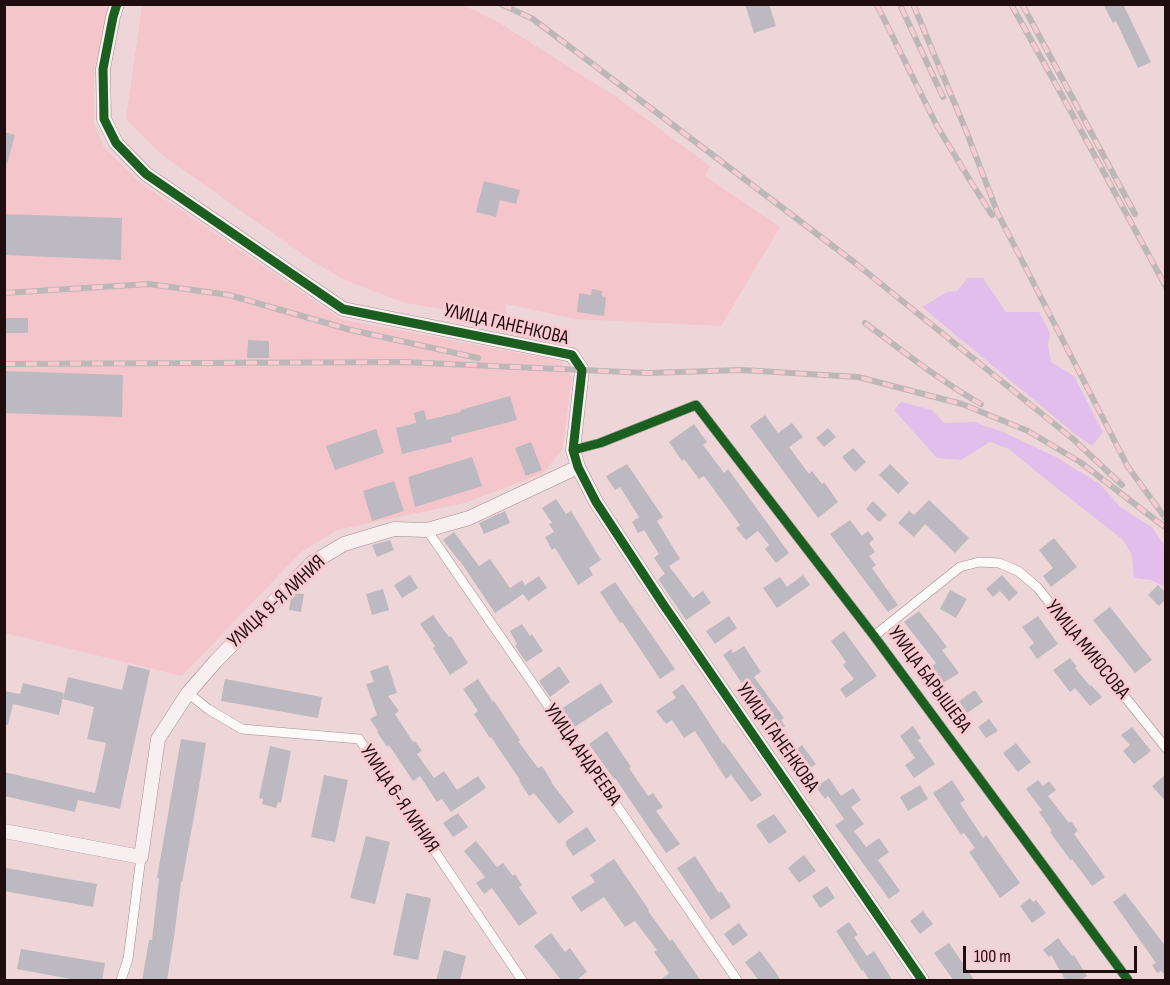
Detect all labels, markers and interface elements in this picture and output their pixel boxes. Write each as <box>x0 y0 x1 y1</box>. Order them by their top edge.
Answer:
street label: УЛИЦА ГАНЕНКОВА <box>441 299 571 351</box>
street label: УЛИЦА 9-Я ЛИНИЯ <box>223 551 331 653</box>
street label: УЛИЦА МИЮСОВА <box>1040 596 1134 704</box>
street label: УЛИЦА БАРЫШЕВА <box>882 622 976 738</box>
street label: УЛИЦА ГАНЕНКОВА <box>731 679 823 797</box>
street label: УЛИЦА АНДРЕЕВА <box>538 699 626 811</box>
street label: УЛИЦА 6-Я ЛИНИЯ <box>354 741 444 857</box>
scale bar <box>966 934 1140 972</box>
text: 100 m <box>974 946 1011 967</box>

